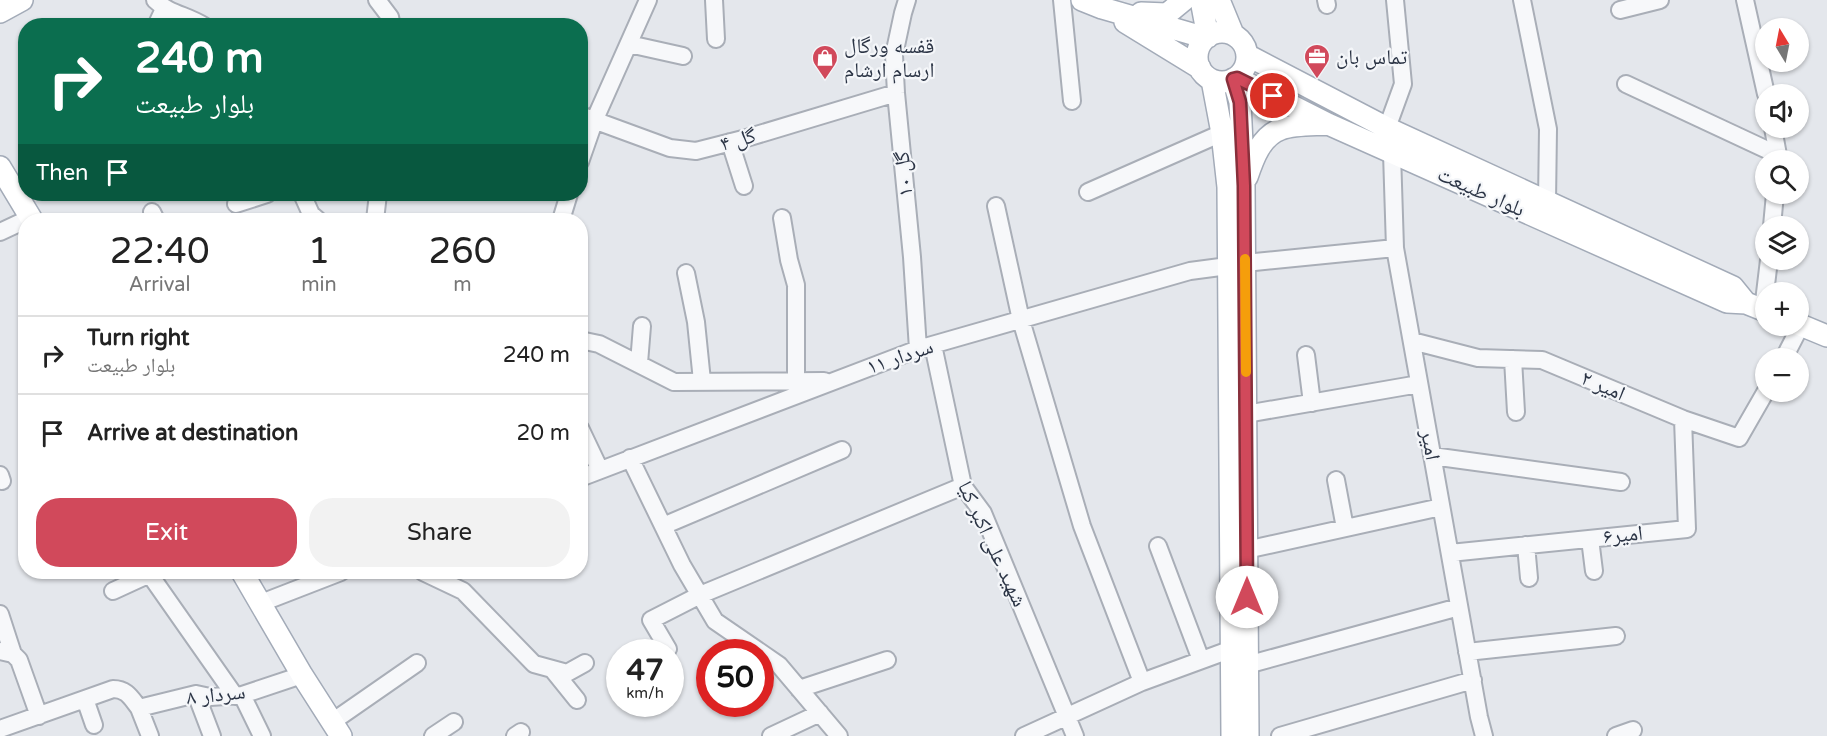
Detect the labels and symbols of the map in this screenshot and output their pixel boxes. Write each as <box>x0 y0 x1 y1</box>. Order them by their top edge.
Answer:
north arrow <box>1755 18 1809 72</box>
place label: قفسه ورگال ارسام ارشام <box>844 34 934 84</box>
office icon: تماس بان <box>1302 42 1332 80</box>
shop icon: قفسه ورگال ارسام ارشام <box>810 43 840 81</box>
place label: تماس بان <box>1336 45 1407 70</box>
pin <box>1247 70 1298 121</box>
street label: گل ۴ <box>717 123 759 157</box>
street label: گل ۱۰ <box>890 150 918 198</box>
street label: بلوار طبیعت <box>1434 162 1528 222</box>
street label: سردار ۱۱ <box>864 334 936 380</box>
street label: امیر ۲ <box>1577 366 1629 406</box>
street label: امیر <box>1415 427 1445 462</box>
street label: شهید علی اکبر کیا <box>952 477 1032 611</box>
street label: امیر۶ <box>1602 520 1644 550</box>
position arrow <box>1215 565 1279 629</box>
speed limit sign: 50 <box>696 639 774 717</box>
street label: سردار ۸ <box>185 679 247 711</box>

